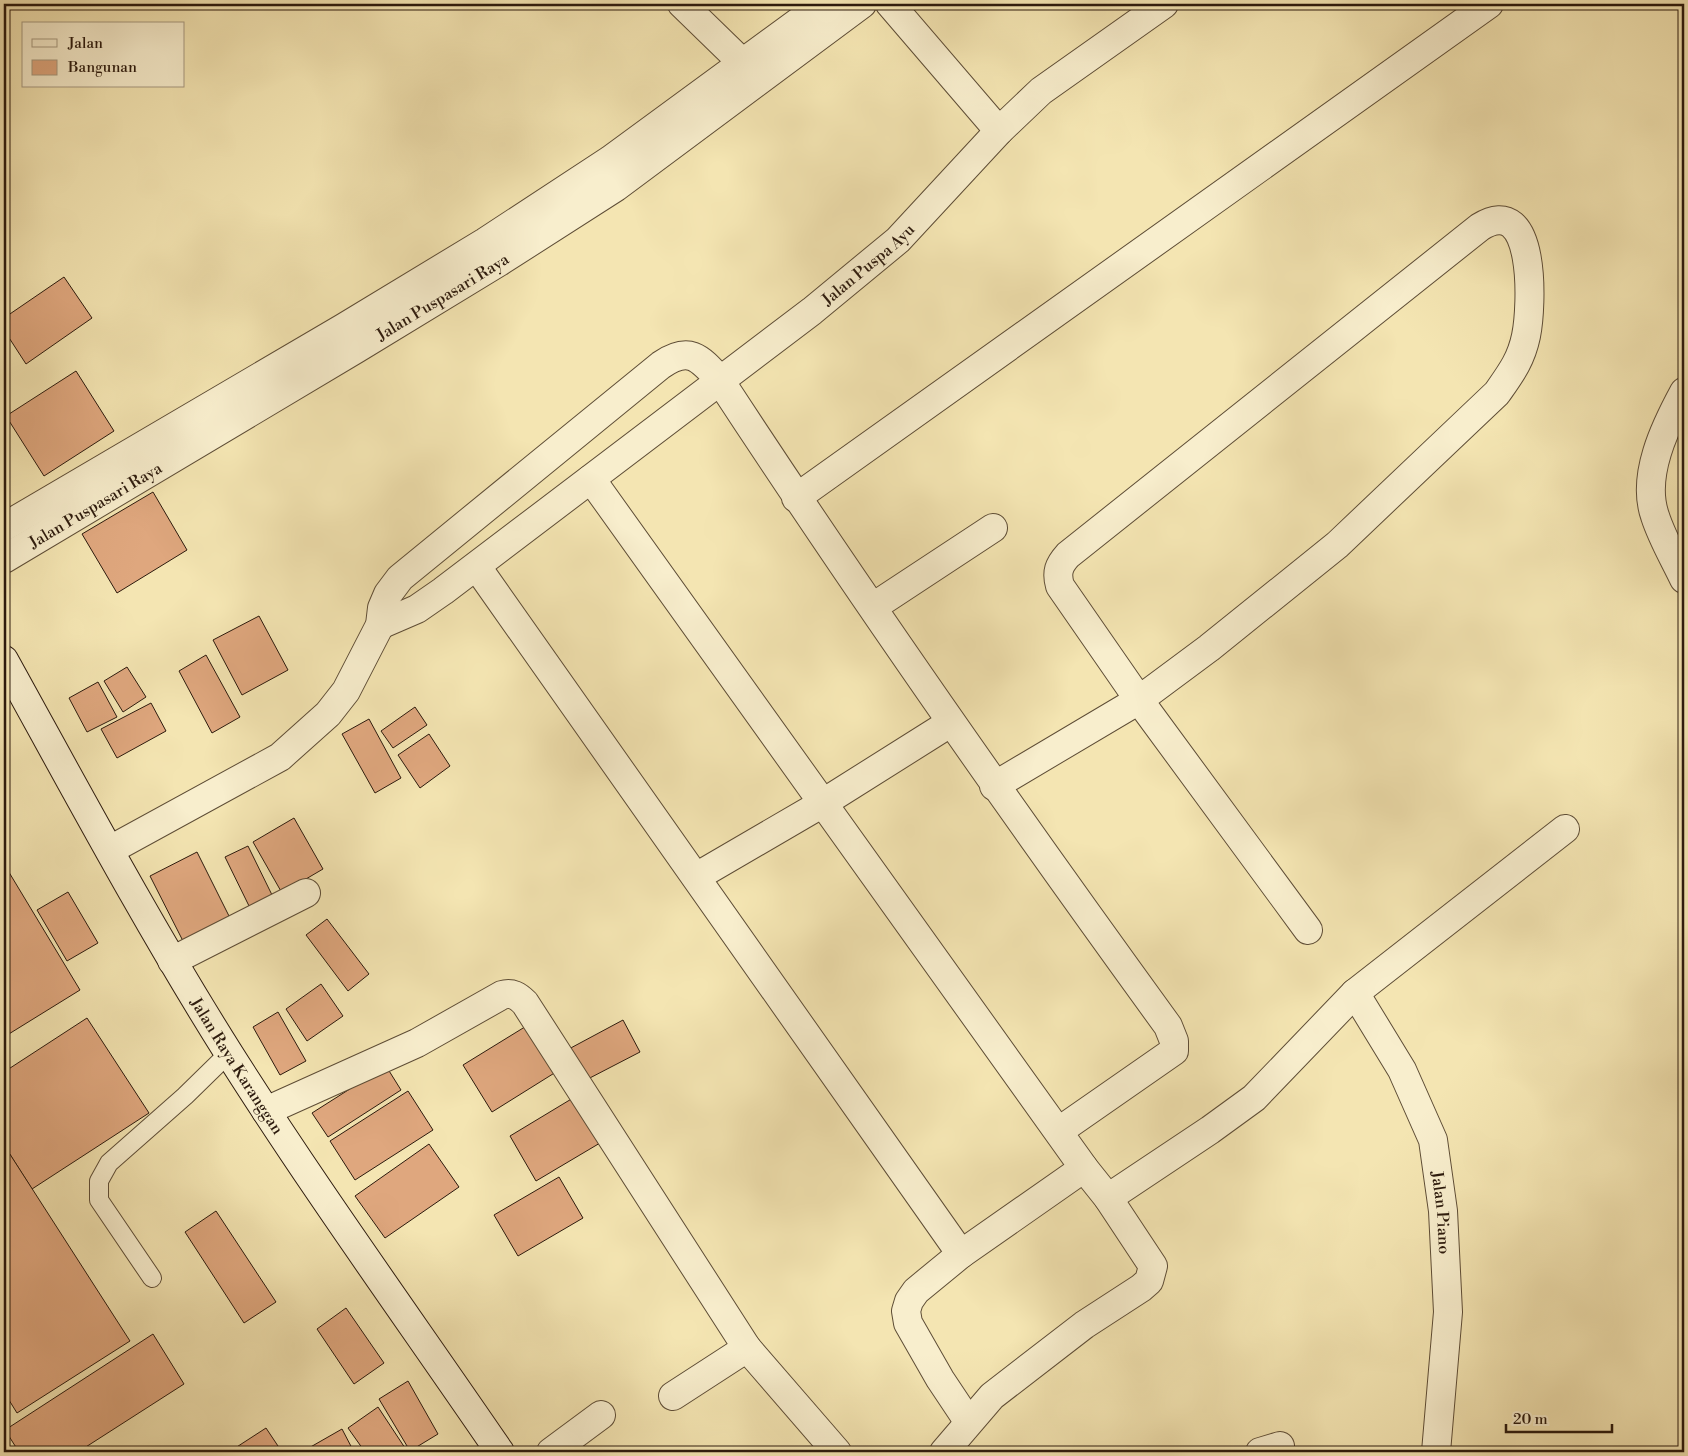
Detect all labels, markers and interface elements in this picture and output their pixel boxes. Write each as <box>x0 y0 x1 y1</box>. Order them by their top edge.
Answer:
legend <box>22 22 185 88</box>
text: Jalan <box>67 34 103 53</box>
text: Bangunan <box>67 58 137 77</box>
street label: Jalan Puspa Ayu <box>817 220 919 310</box>
street label: Jalan Puspasari Raya <box>372 249 514 346</box>
street label: Jalan Puspasari Raya <box>25 458 166 553</box>
street label: Jalan Raya Karanggan <box>185 993 288 1139</box>
street label: Jalan Piano <box>1426 1169 1454 1255</box>
scale bar <box>1506 1401 1612 1433</box>
text: 20 m <box>1513 1410 1548 1429</box>

